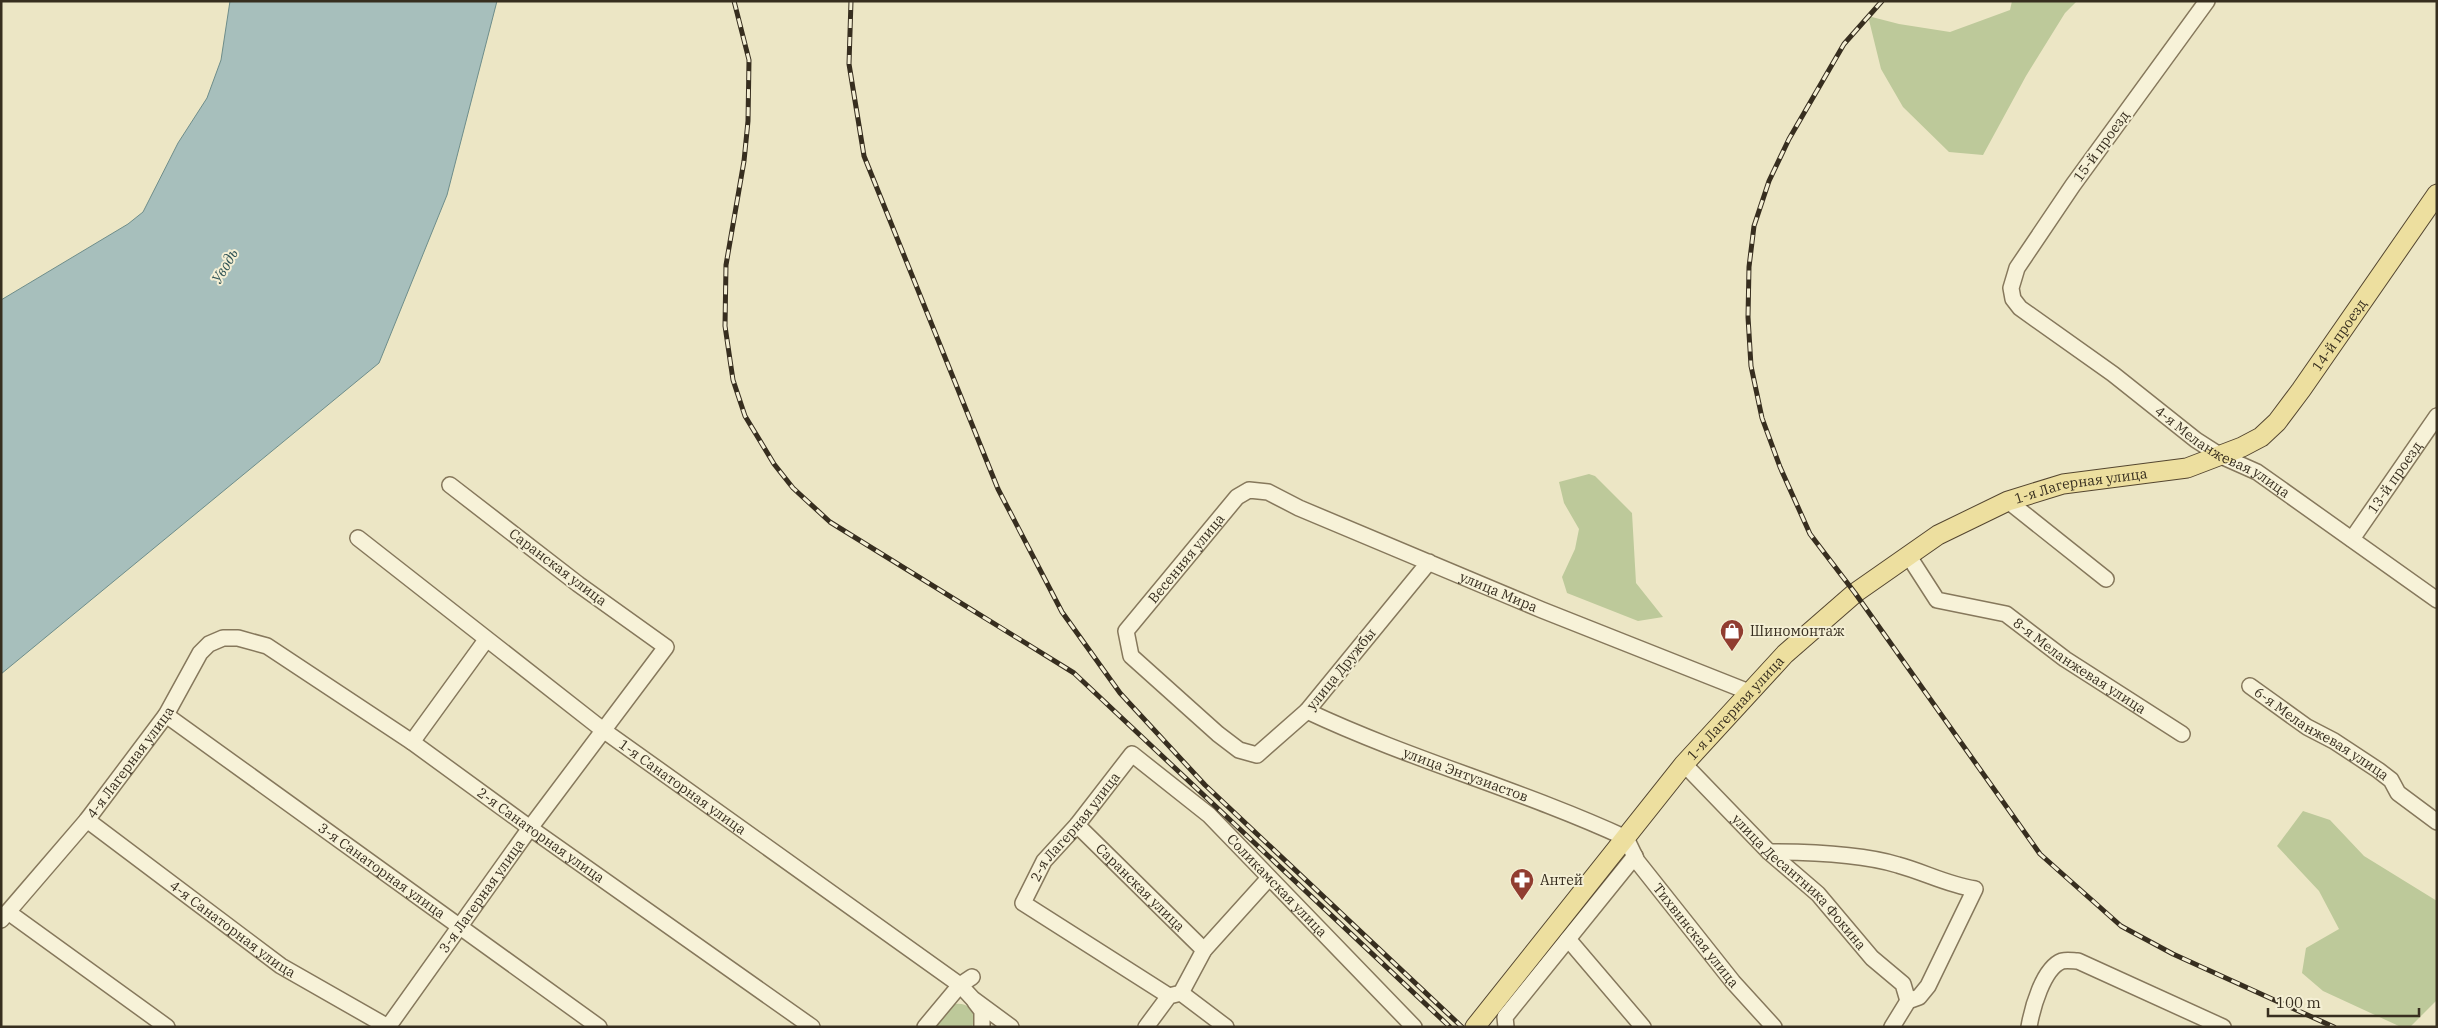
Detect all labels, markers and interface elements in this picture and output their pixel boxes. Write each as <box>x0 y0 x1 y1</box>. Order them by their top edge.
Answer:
street label: 15-й проезд <box>2069 106 2133 185</box>
water label: Уводь <box>207 245 242 287</box>
street label: 14-й проезд <box>2308 295 2371 375</box>
street label: 4-я Меланжевая улица <box>2151 402 2294 502</box>
street label: 13-й проезд <box>2363 437 2426 517</box>
street label: 1-я Лагерная улица <box>2012 464 2149 507</box>
street label: Весенняя улица <box>1144 510 1229 607</box>
street label: Саранская улица <box>505 524 611 610</box>
street label: улица Мира <box>1457 568 1541 616</box>
street label: 8-я Меланжевая улица <box>2010 614 2150 718</box>
shop icon: Шиномонтаж <box>1719 618 1745 652</box>
place label: Шиномонтаж <box>1750 622 1844 640</box>
street label: улица Дружбы <box>1302 624 1380 714</box>
street label: 1-я Лагерная улица <box>1683 652 1788 764</box>
street label: 6-я Меланжевая улица <box>2251 683 2393 784</box>
street label: 4-я Лагерная улица <box>82 703 178 822</box>
street label: 1-я Санаторная улица <box>615 735 750 839</box>
street label: улица Энтузиастов <box>1401 743 1531 806</box>
street label: 2-я Лагерная улица <box>1026 768 1124 884</box>
street label: 2-я Санаторная улица <box>474 784 608 887</box>
street label: улица Десантника Фокина <box>1728 810 1870 954</box>
street label: 3-я Санаторная улица <box>315 819 449 923</box>
street label: Соликамская улица <box>1223 830 1331 941</box>
street label: 3-я Лагерная улица <box>435 835 528 956</box>
street label: Саранская улица <box>1092 840 1189 936</box>
pharmacy icon: Антей <box>1509 867 1535 901</box>
place label: Антей <box>1540 871 1583 889</box>
street label: 4-я Санаторная улица <box>166 876 299 982</box>
street label: Тихвинская улица <box>1649 880 1743 992</box>
scale bar <box>2268 986 2419 1018</box>
text: 100 m <box>2276 993 2321 1012</box>

